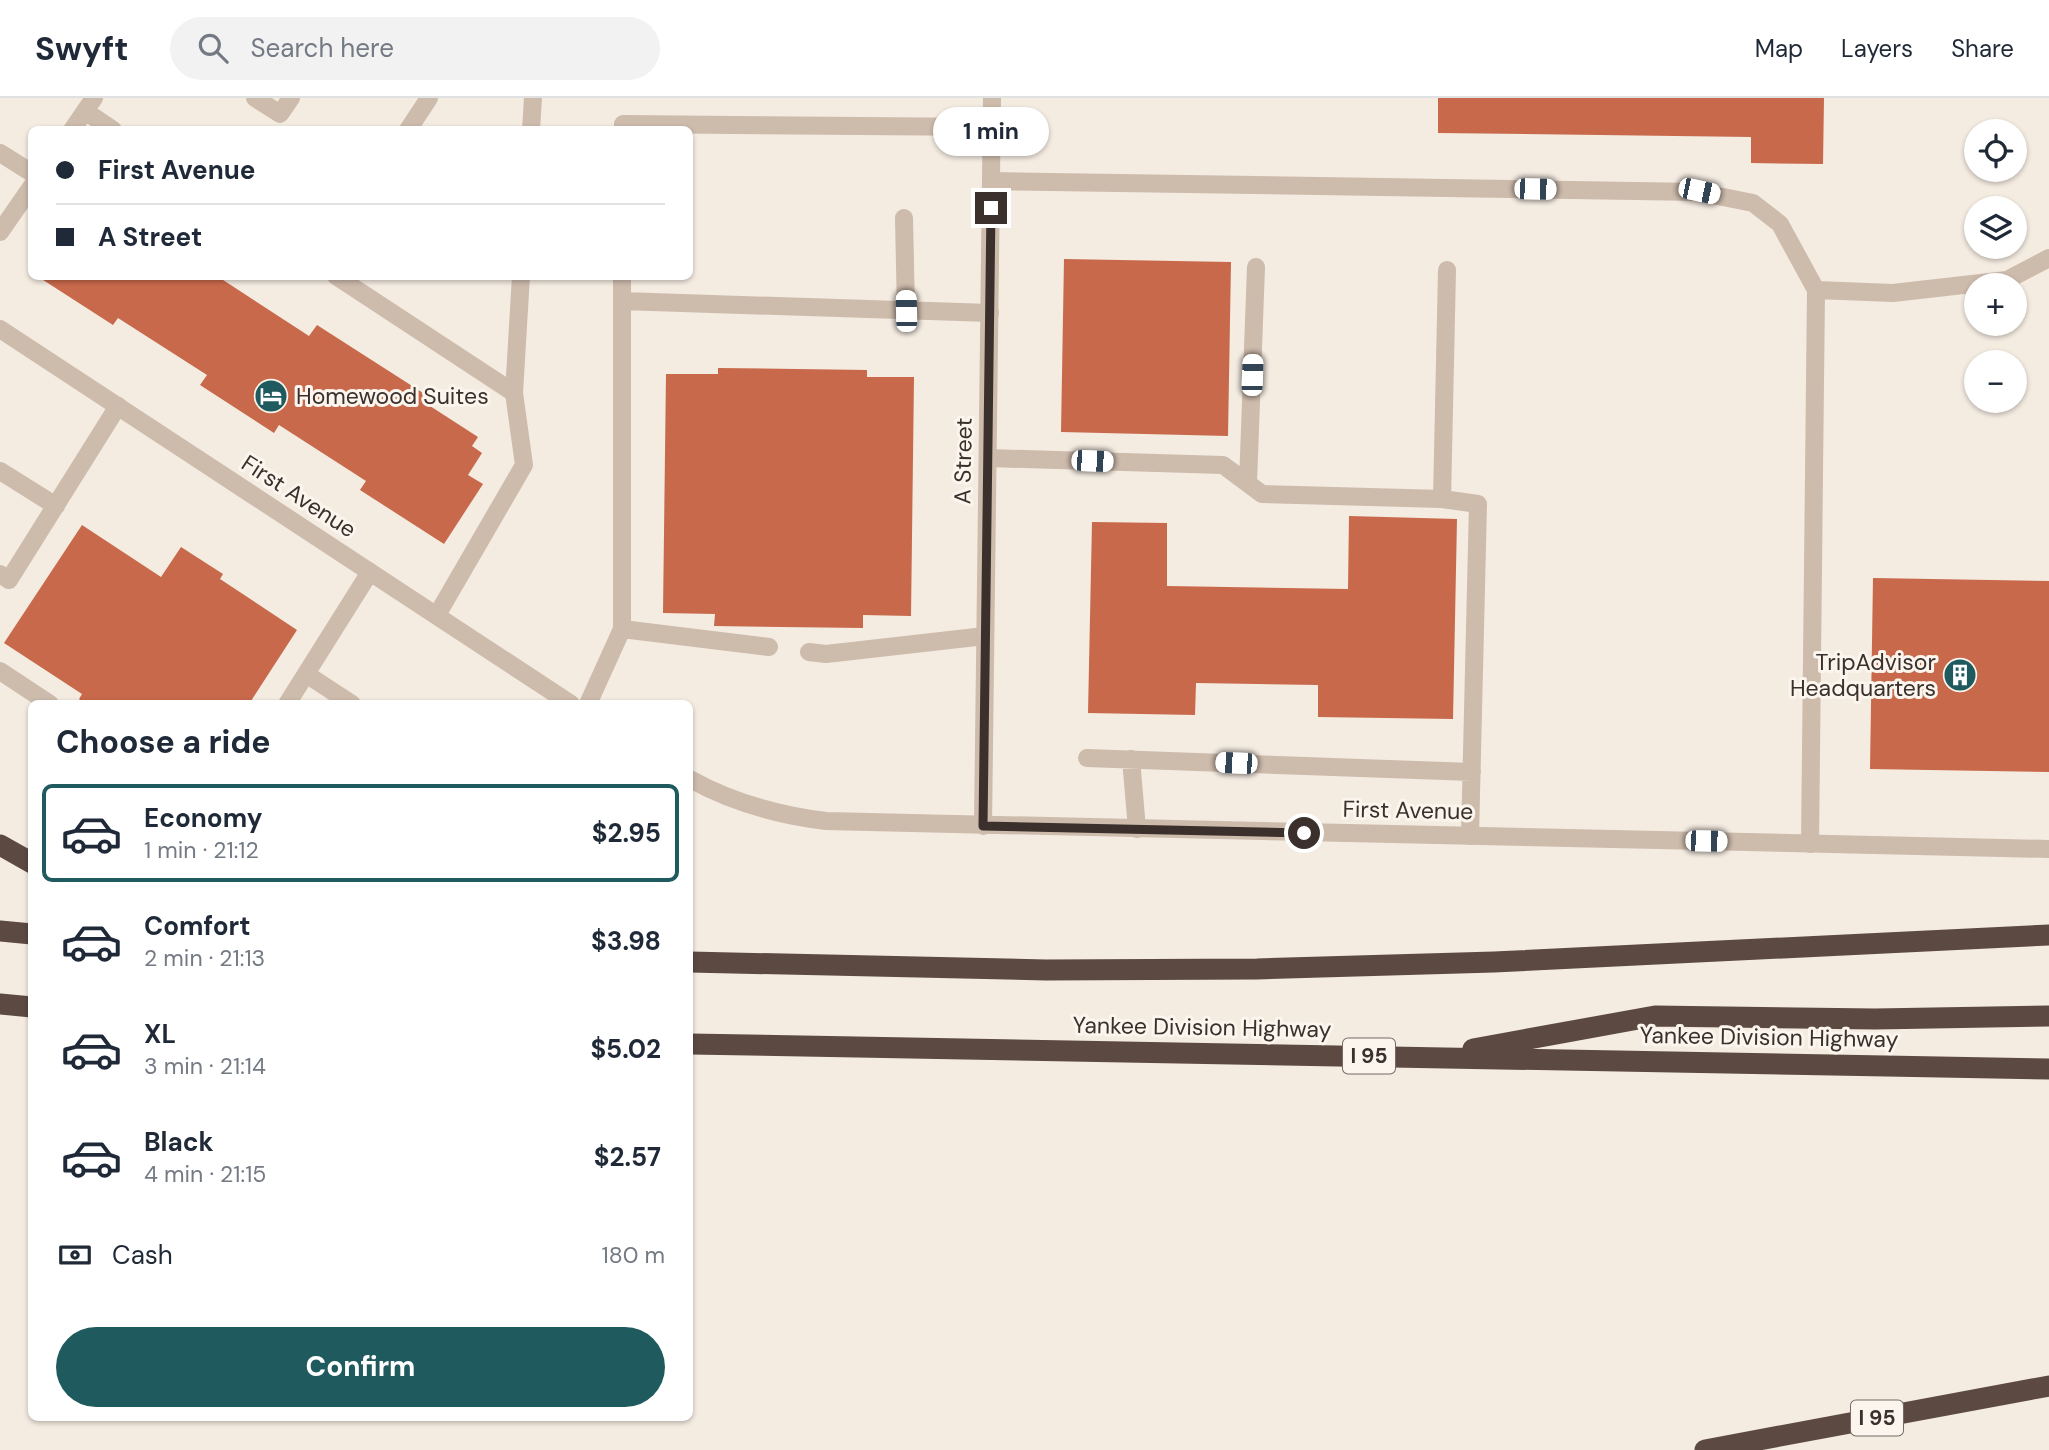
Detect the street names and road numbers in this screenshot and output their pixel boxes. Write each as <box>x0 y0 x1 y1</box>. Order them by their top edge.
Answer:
street label: A Street <box>947 417 979 505</box>
street label: First Avenue <box>236 448 362 544</box>
street label: First Avenue <box>1342 794 1474 826</box>
street label: Yankee Division Highway <box>1072 1010 1332 1044</box>
street label: Yankee Division Highway <box>1639 1020 1899 1054</box>
road number: I 95 <box>1343 1038 1395 1074</box>
road number: I 95 <box>1851 1400 1903 1436</box>

